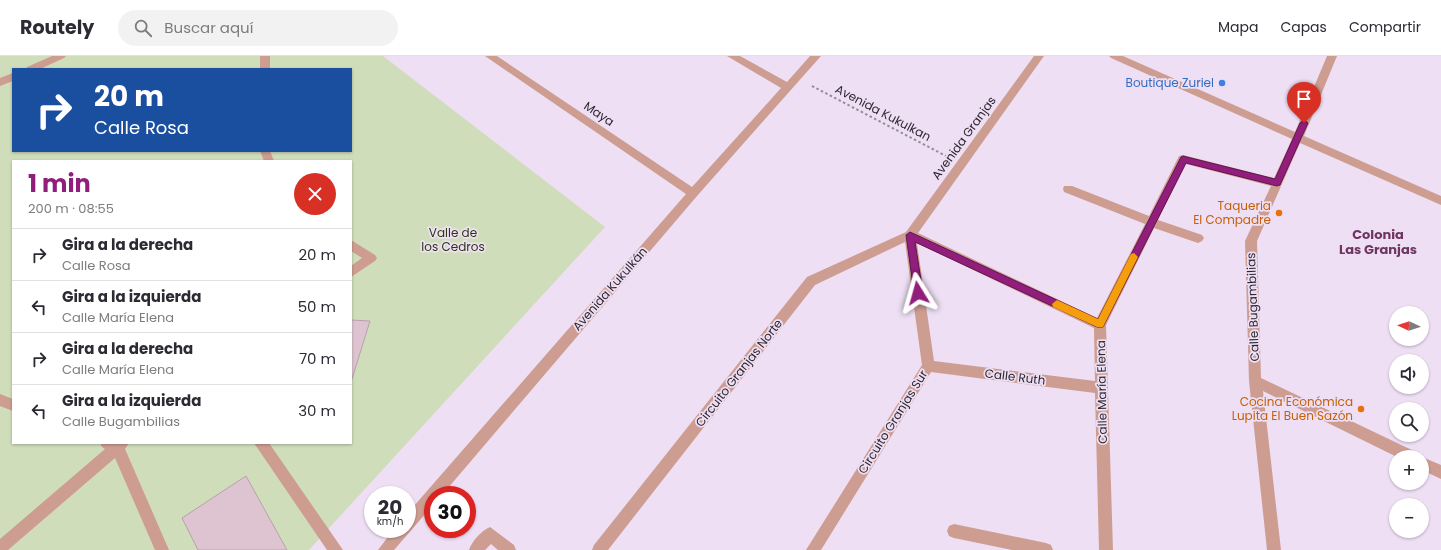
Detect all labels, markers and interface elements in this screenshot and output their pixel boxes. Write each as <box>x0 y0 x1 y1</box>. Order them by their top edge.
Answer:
search box <box>118 10 398 46</box>
text: Routely <box>20 14 94 41</box>
icon: search <box>132 17 154 39</box>
text: Buscar aquí <box>164 17 253 38</box>
text: Mapa <box>1218 17 1258 37</box>
text: Capas <box>1280 17 1327 37</box>
text: Compartir <box>1349 17 1421 37</box>
place label: Boutique Zuriel <box>1126 74 1214 91</box>
text: 20 m <box>94 77 164 116</box>
marker: Boutique Zuriel <box>1217 78 1227 88</box>
street label: Avenida Kukulkan <box>832 80 934 145</box>
pin <box>1287 82 1321 123</box>
icon: right <box>28 84 80 136</box>
icon: arrive <box>1293 88 1315 110</box>
street label: Avenida Granjas <box>928 93 1000 183</box>
street label: Maya <box>581 97 618 130</box>
text: Calle Rosa <box>94 115 189 140</box>
text: 1 min <box>28 167 91 200</box>
button: close <box>294 173 336 215</box>
place label: Taqueria El Compadre <box>1193 197 1271 228</box>
text: 200 m · 08:55 <box>28 199 114 218</box>
marker: Taqueria El Compadre <box>1274 208 1284 218</box>
park label: Valle de los Cedros <box>421 224 485 255</box>
district label: Colonia Las Granjas <box>1339 225 1417 259</box>
text: Gira a la derecha <box>62 234 193 255</box>
street label: Avenida Kukulkán <box>568 243 651 334</box>
icon: right <box>28 244 50 266</box>
text: 20 m <box>298 244 336 265</box>
street label: Calle Bugambilias <box>1242 252 1263 362</box>
text: Calle Rosa <box>62 256 131 275</box>
position arrow <box>897 272 939 314</box>
text: Gira a la izquierda <box>62 286 201 307</box>
icon: left <box>28 296 50 318</box>
text: 50 m <box>298 296 336 317</box>
north arrow <box>1389 306 1429 346</box>
map controls <box>1389 306 1429 538</box>
text: Calle María Elena <box>62 308 174 327</box>
street label: Circuito Granjas Norte <box>691 315 786 430</box>
text: Gira a la derecha <box>62 338 193 359</box>
street label: Calle María Elena <box>1092 340 1111 444</box>
icon: right <box>28 348 50 370</box>
text: 70 m <box>299 348 336 369</box>
button: sound <box>1389 354 1429 394</box>
text: Calle María Elena <box>62 360 174 379</box>
street label: Calle Ruth <box>984 364 1046 389</box>
street label: Circuito Granjas Sur <box>854 366 932 477</box>
text: Gira a la izquierda <box>62 390 201 411</box>
place label: Cocina Económica Lupita El Buen Sazón <box>1232 393 1353 424</box>
icon: left <box>28 400 50 422</box>
text: 30 m <box>298 400 336 421</box>
button: search <box>1389 402 1429 442</box>
marker: Cocina Económica Lupita El Buen Sazón <box>1356 404 1366 414</box>
text: Calle Bugambilias <box>62 412 180 431</box>
button: + <box>1389 450 1429 490</box>
speed limit sign: 30 <box>424 486 476 538</box>
text: 20 <box>378 493 402 521</box>
button: − <box>1389 498 1429 538</box>
text: km/h <box>377 514 403 529</box>

